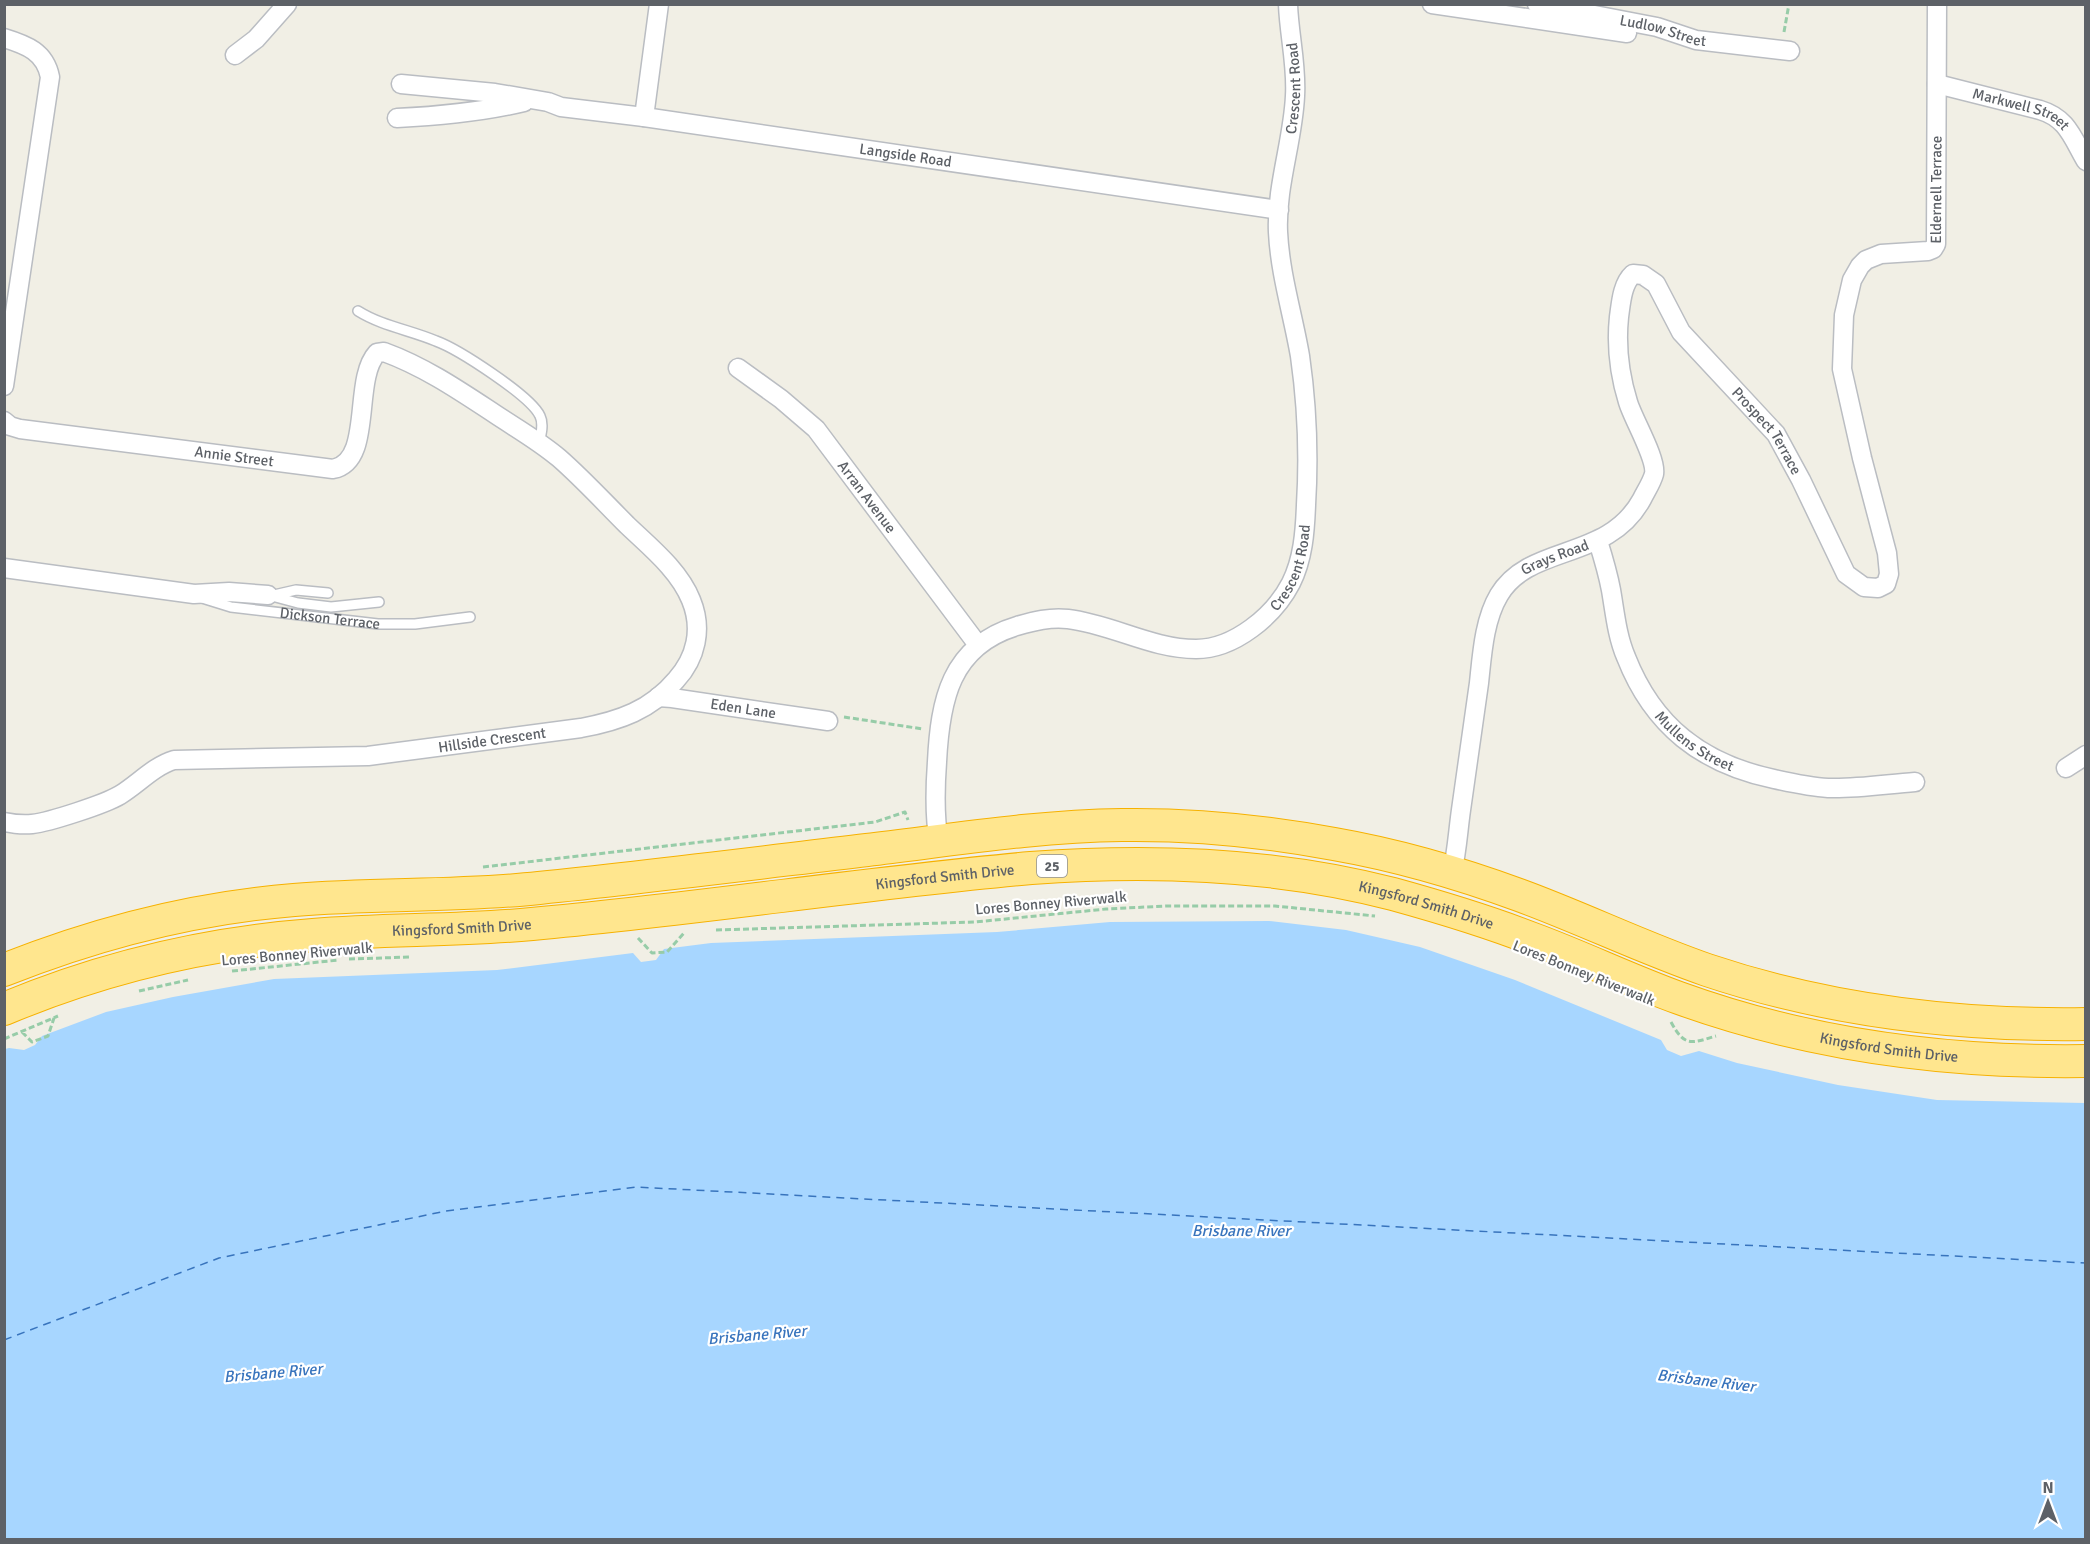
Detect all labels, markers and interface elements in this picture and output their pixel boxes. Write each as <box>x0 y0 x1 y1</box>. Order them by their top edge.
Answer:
street label: Ludlow Street <box>1618 11 1707 50</box>
street label: Crescent Road <box>1282 41 1304 135</box>
street label: Markwell Street <box>1971 84 2074 134</box>
street label: Eldernell Terrace <box>1927 136 1945 244</box>
street label: Langside Road <box>858 140 953 171</box>
street label: Prospect Terrace <box>1728 383 1805 478</box>
street label: Annie Street <box>193 442 275 470</box>
street label: Arran Avenue <box>834 457 900 537</box>
street label: Crescent Road <box>1266 524 1314 615</box>
street label: Grays Road <box>1518 536 1591 579</box>
street label: Dickson Terrace <box>279 604 381 633</box>
street label: Eden Lane <box>709 695 777 722</box>
street label: Mullens Street <box>1651 707 1736 775</box>
street label: Hillside Crescent <box>437 724 547 756</box>
road number: 25 <box>1037 855 1067 877</box>
street label: Kingsford Smith Drive <box>874 861 1015 893</box>
street label: Kingsford Smith Drive <box>1357 877 1496 933</box>
street label: Lores Bonney Riverwalk <box>975 887 1128 919</box>
street label: Kingsford Smith Drive <box>392 915 532 940</box>
street label: Lores Bonney Riverwalk <box>1510 936 1658 1010</box>
street label: Lores Bonney Riverwalk <box>221 938 374 970</box>
street label: Kingsford Smith Drive <box>1818 1029 1959 1066</box>
water label: Brisbane River <box>1192 1221 1292 1241</box>
water label: Brisbane River <box>707 1321 809 1349</box>
water label: Brisbane River <box>223 1359 325 1387</box>
water label: Brisbane River <box>1656 1365 1758 1397</box>
north arrow <box>2018 1472 2078 1532</box>
text: N <box>2042 1478 2054 1498</box>

